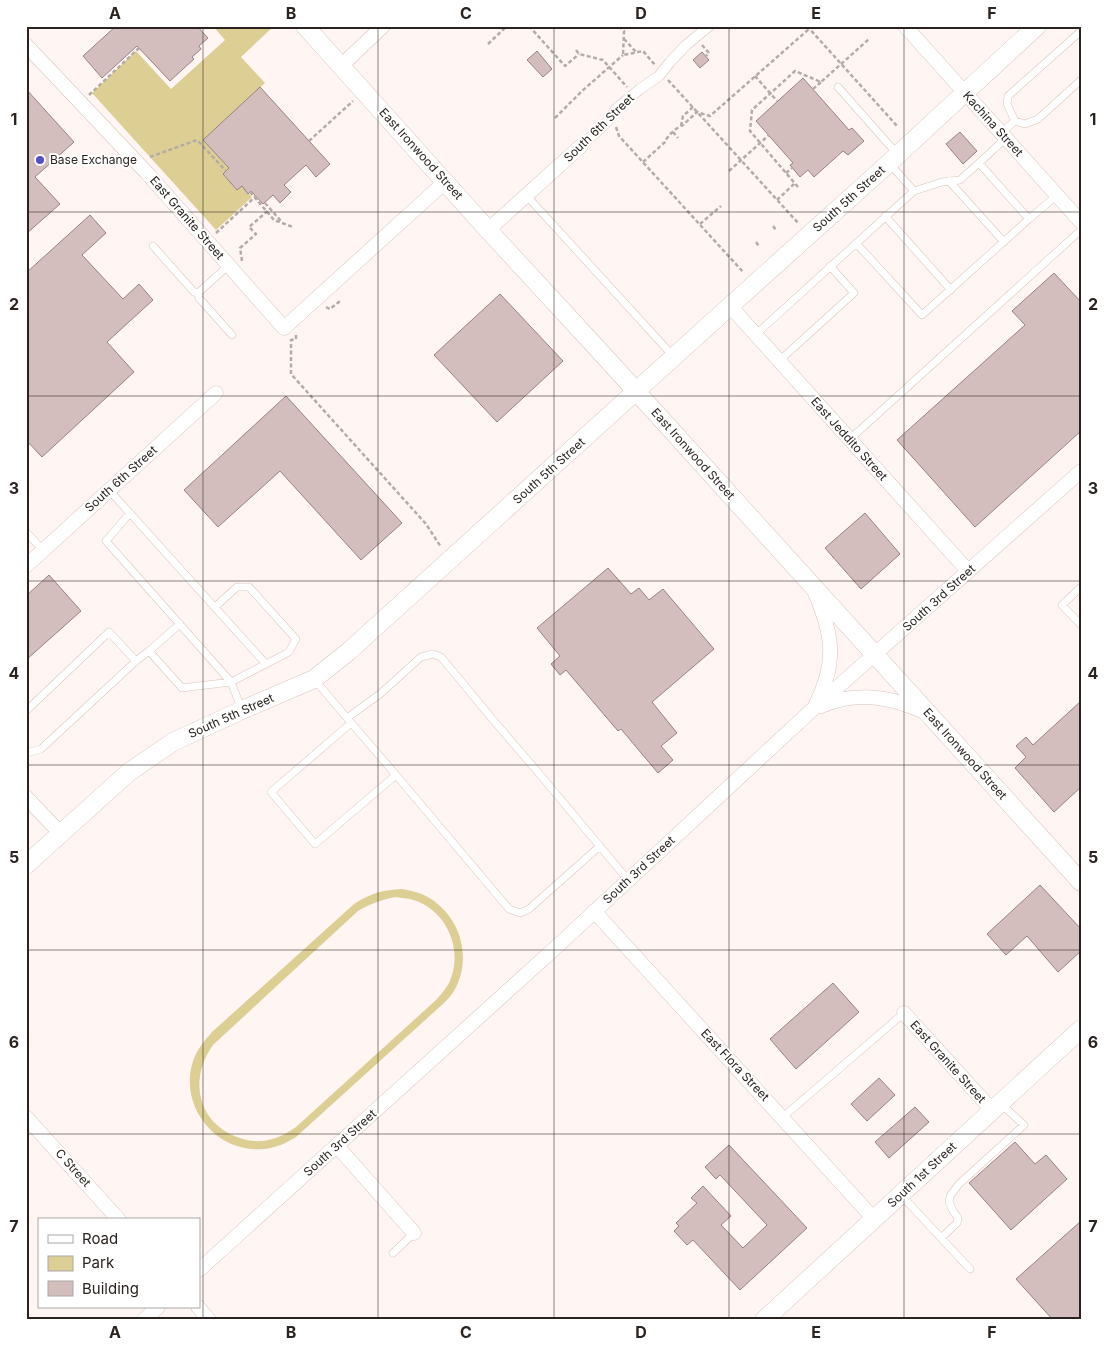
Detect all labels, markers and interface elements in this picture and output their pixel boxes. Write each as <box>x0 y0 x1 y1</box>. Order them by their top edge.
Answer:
text: A <box>109 3 121 23</box>
text: B <box>286 3 296 23</box>
text: C <box>460 3 472 23</box>
text: D <box>635 3 647 23</box>
text: E <box>811 3 821 23</box>
text: F <box>987 3 997 23</box>
street label: Kachina Street <box>960 88 1027 159</box>
street label: South 6th Street <box>560 90 637 165</box>
street label: East Ironwood Street <box>376 105 466 203</box>
text: 1 <box>11 109 17 129</box>
text: 1 <box>1090 109 1096 129</box>
place label: Base Exchange <box>50 152 137 167</box>
marker: Base Exchange <box>34 154 46 166</box>
street label: South 5th Street <box>809 162 888 235</box>
street label: East Granite Street <box>147 173 228 263</box>
text: 2 <box>9 294 19 314</box>
text: 2 <box>1088 294 1098 314</box>
street label: East Jeddito Street <box>808 394 891 484</box>
street label: East Ironwood Street <box>648 405 738 503</box>
street label: South 5th Street <box>509 434 588 507</box>
street label: South 6th Street <box>81 442 160 515</box>
text: 3 <box>9 478 19 498</box>
text: 3 <box>1088 478 1098 498</box>
street label: South 3rd Street <box>899 561 978 634</box>
text: 4 <box>9 663 20 683</box>
text: 4 <box>1088 663 1099 683</box>
street label: South 5th Street <box>186 690 276 741</box>
street label: East Ironwood Street <box>920 705 1010 803</box>
street label: South 3rd Street <box>600 832 678 907</box>
text: 5 <box>9 847 19 867</box>
text: 5 <box>1088 847 1098 867</box>
street label: East Granite Street <box>907 1017 989 1106</box>
street label: East Flora Street <box>698 1025 773 1104</box>
text: 6 <box>9 1032 19 1052</box>
text: 6 <box>1088 1032 1098 1052</box>
street label: South 3rd Street <box>300 1106 379 1179</box>
street label: South 1st Street <box>884 1139 959 1210</box>
street label: C Street <box>52 1146 94 1190</box>
text: 7 <box>9 1216 19 1236</box>
text: 7 <box>1088 1216 1098 1236</box>
legend <box>38 1218 200 1308</box>
text: Road <box>82 1229 118 1248</box>
text: Park <box>82 1253 115 1272</box>
text: Building <box>82 1279 139 1298</box>
text: A <box>109 1322 121 1342</box>
text: B <box>286 1322 296 1342</box>
text: C <box>460 1322 472 1342</box>
text: D <box>635 1322 647 1342</box>
text: E <box>811 1322 821 1342</box>
text: F <box>987 1322 997 1342</box>

